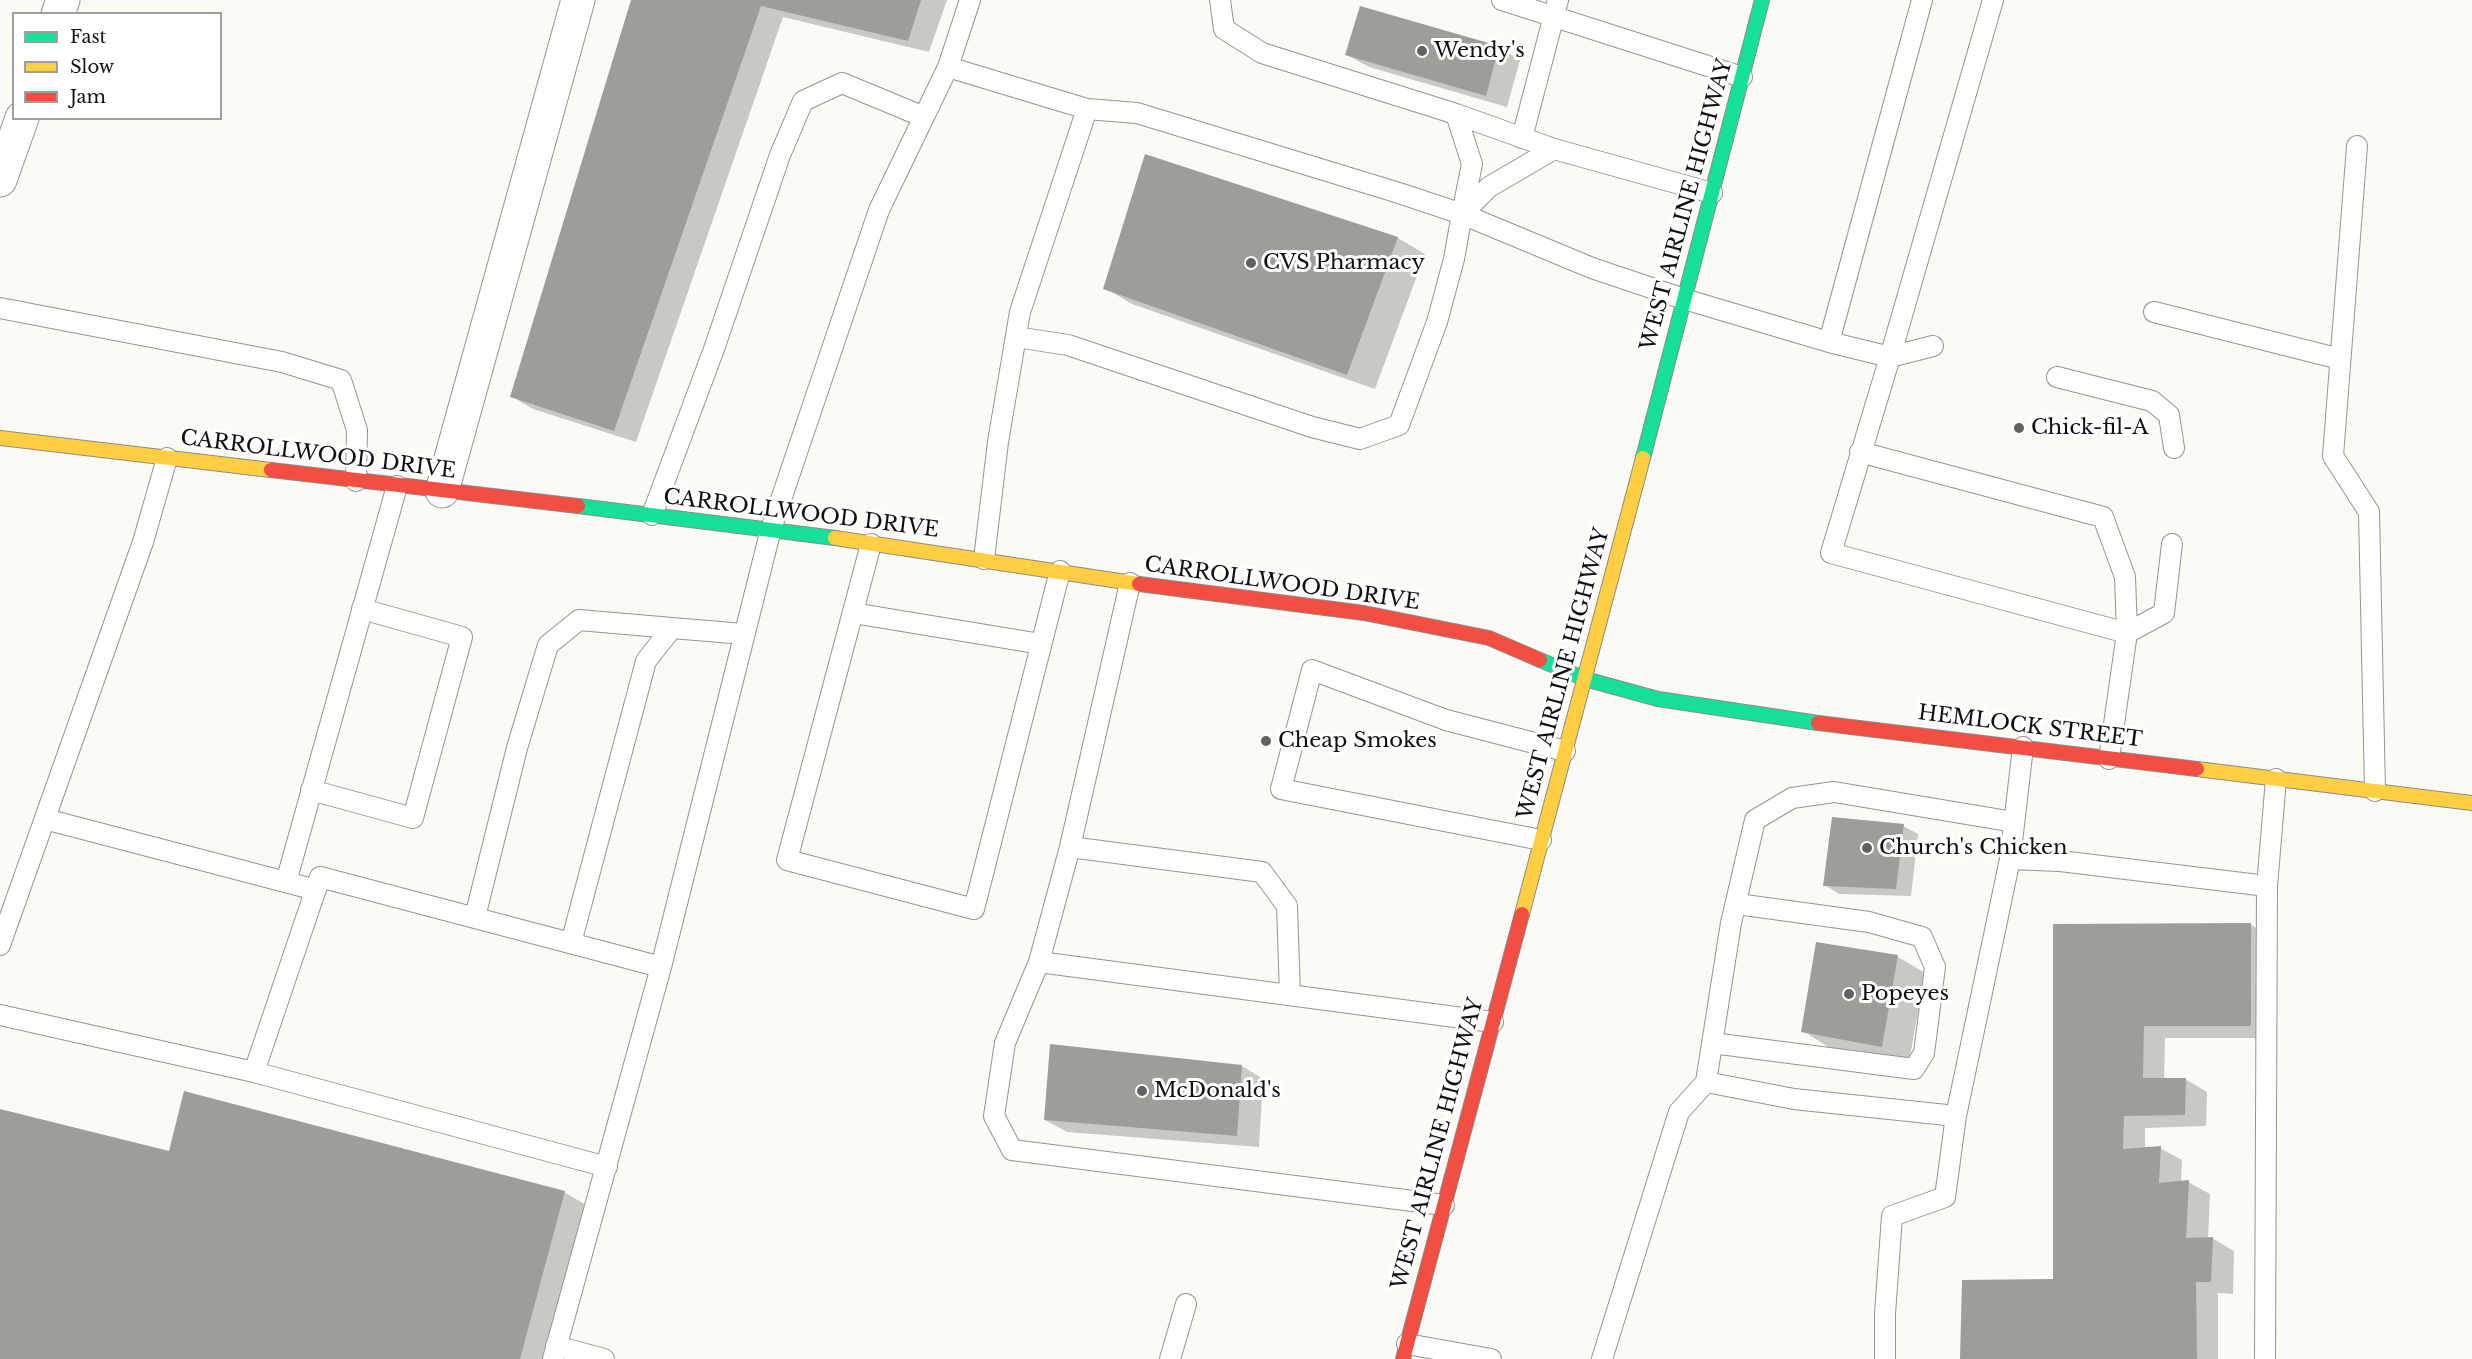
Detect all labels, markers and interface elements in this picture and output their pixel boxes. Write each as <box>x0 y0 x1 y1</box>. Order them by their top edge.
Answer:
legend <box>12 12 222 120</box>
text: Fast <box>70 26 106 48</box>
place label: Wendy's <box>1434 38 1525 64</box>
marker: Wendy's <box>1415 44 1429 58</box>
text: Slow <box>70 56 114 78</box>
street label: WEST AIRLINE HIGHWAY <box>1636 56 1738 354</box>
text: Jam <box>70 86 106 108</box>
place label: CVS Pharmacy <box>1263 250 1425 276</box>
marker: CVS Pharmacy <box>1244 256 1258 270</box>
place label: Chick-fil-A <box>2031 415 2149 441</box>
marker: Chick-fil-A <box>2012 421 2026 435</box>
street label: CARROLLWOOD DRIVE <box>179 426 457 484</box>
street label: CARROLLWOOD DRIVE <box>662 485 940 543</box>
street label: WEST AIRLINE HIGHWAY <box>1513 525 1615 823</box>
street label: CARROLLWOOD DRIVE <box>1143 552 1421 616</box>
street label: HEMLOCK STREET <box>1916 701 2144 753</box>
place label: Cheap Smokes <box>1278 728 1437 754</box>
marker: Cheap Smokes <box>1259 734 1273 748</box>
place label: Church's Chicken <box>1879 835 2068 861</box>
marker: Church's Chicken <box>1860 841 1874 855</box>
place label: Popeyes <box>1861 981 1949 1007</box>
marker: Popeyes <box>1842 987 1856 1001</box>
street label: WEST AIRLINE HIGHWAY <box>1387 995 1489 1293</box>
place label: McDonald's <box>1154 1078 1281 1104</box>
marker: McDonald's <box>1135 1084 1149 1098</box>

